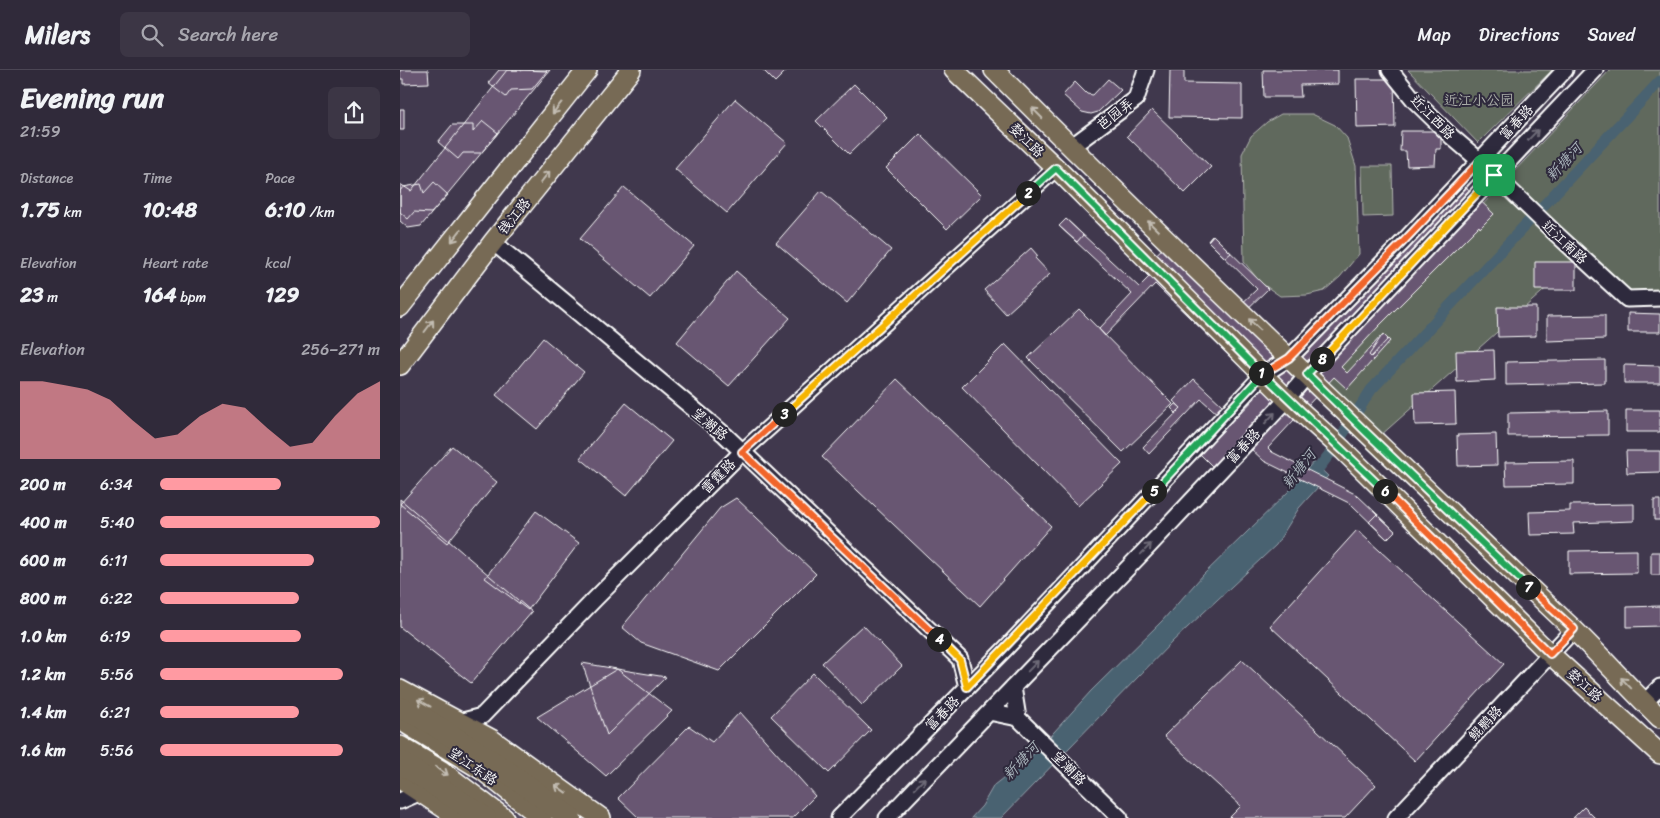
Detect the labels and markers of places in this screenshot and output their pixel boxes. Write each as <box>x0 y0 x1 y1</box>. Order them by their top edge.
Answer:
pin <box>1473 154 1515 196</box>
pin: 2 <box>1016 180 1040 206</box>
pin: 8 <box>1310 346 1334 372</box>
pin: 1 <box>1248 360 1274 386</box>
pin: 3 <box>772 402 796 426</box>
pin: 5 <box>1142 478 1166 504</box>
pin: 6 <box>1372 478 1398 504</box>
pin: 7 <box>1516 574 1540 600</box>
pin: 4 <box>926 626 952 652</box>

